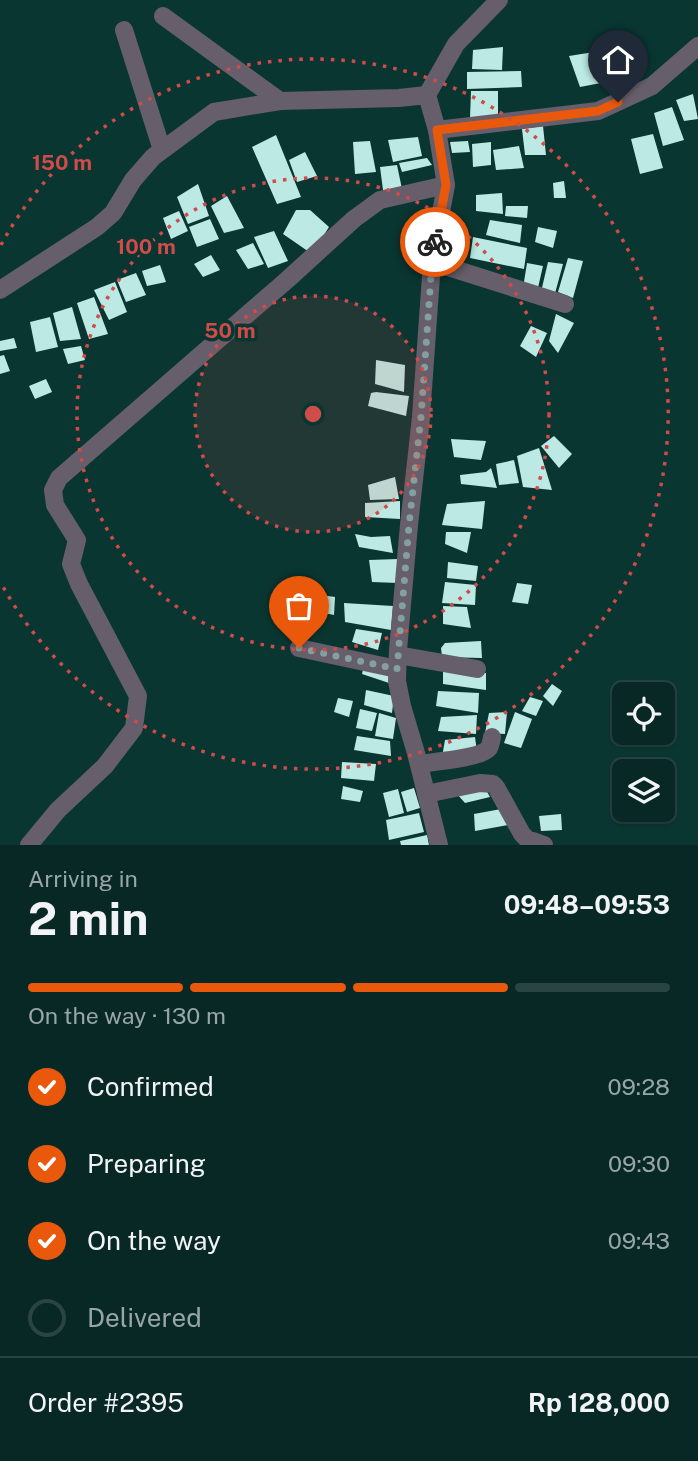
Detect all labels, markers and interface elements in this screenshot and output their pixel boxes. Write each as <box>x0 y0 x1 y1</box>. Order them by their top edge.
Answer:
pin <box>588 30 648 102</box>
icon: home <box>599 41 637 79</box>
text: 150 m <box>32 150 92 175</box>
courier <box>400 207 470 277</box>
icon: bike <box>416 223 454 261</box>
text: 100 m <box>116 234 176 259</box>
text: 50 m <box>204 318 256 343</box>
centre of rings <box>301 402 325 426</box>
pin <box>269 576 329 648</box>
icon: bag <box>280 587 318 625</box>
map controls <box>612 682 675 822</box>
button: locate <box>612 682 675 745</box>
button: layers <box>612 759 675 822</box>
text: Arriving in <box>28 865 138 892</box>
text: 09:48–09:53 <box>504 889 670 920</box>
text: 2 min <box>28 891 148 945</box>
text: On the way · 130 m <box>28 1002 226 1029</box>
icon: check <box>28 1068 66 1106</box>
text: Confirmed <box>87 1071 214 1102</box>
text: 09:28 <box>607 1073 670 1100</box>
icon: check <box>28 1145 66 1183</box>
text: Preparing <box>87 1148 206 1179</box>
text: 09:30 <box>608 1150 670 1177</box>
icon: check <box>28 1222 66 1260</box>
text: On the way <box>87 1225 221 1256</box>
text: 09:43 <box>608 1227 670 1254</box>
text: Delivered <box>87 1302 202 1333</box>
text: Order #2395 <box>28 1387 184 1418</box>
text: Rp 128,000 <box>528 1387 670 1418</box>

